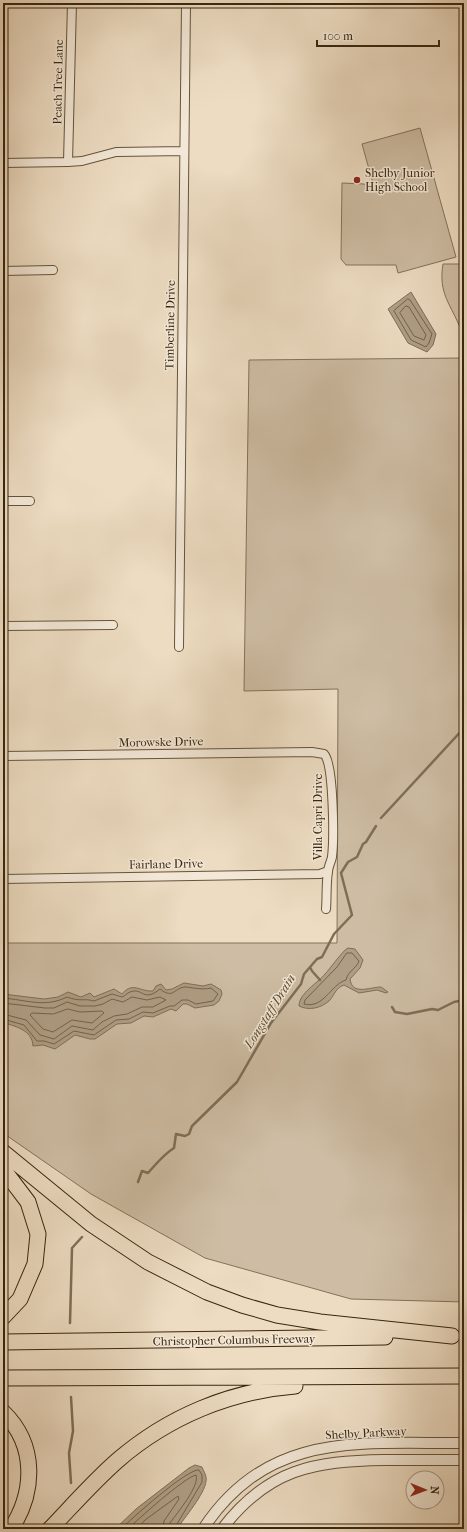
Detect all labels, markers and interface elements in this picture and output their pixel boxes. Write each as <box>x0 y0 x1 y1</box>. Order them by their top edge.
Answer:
scale bar <box>317 22 439 48</box>
text: 100 m <box>323 29 353 43</box>
street label: Peach Tree Lane <box>50 39 66 125</box>
place label: Shelby Junior High School <box>365 166 435 194</box>
marker: Shelby Junior High School <box>352 175 362 185</box>
street label: Timberline Drive <box>162 280 178 370</box>
street label: Morowske Drive <box>118 734 204 750</box>
street label: Villa Capri Drive <box>311 774 325 861</box>
street label: Fairlane Drive <box>129 856 203 872</box>
water label: Longstaff Drain <box>240 971 298 1052</box>
street label: Christopher Columbus Freeway <box>153 1332 316 1348</box>
street label: Shelby Parkway <box>325 1424 408 1442</box>
north arrow <box>405 1470 445 1510</box>
text: N <box>428 1486 441 1495</box>

